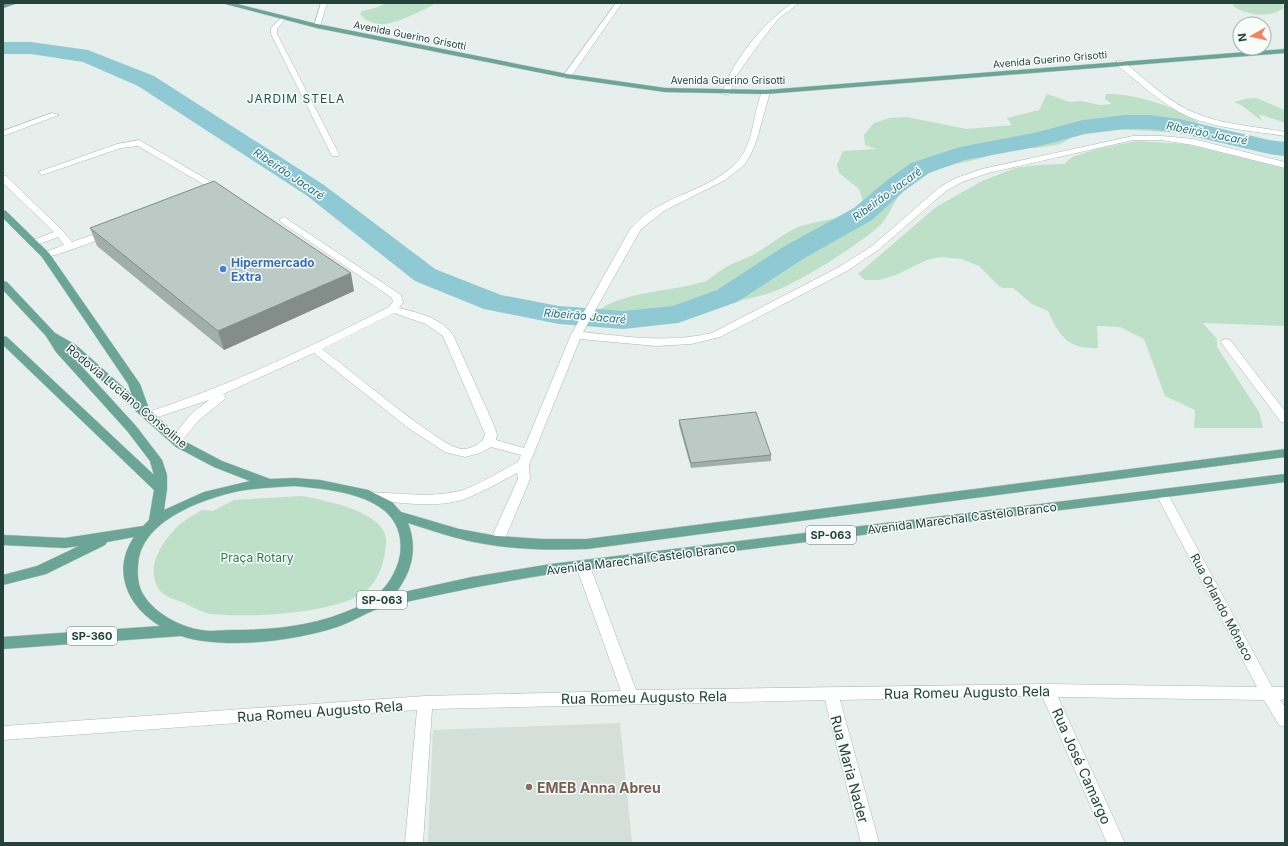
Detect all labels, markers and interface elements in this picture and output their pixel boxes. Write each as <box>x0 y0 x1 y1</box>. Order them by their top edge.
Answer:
north arrow <box>1232 16 1272 56</box>
street label: Avenida Guerino Grisotti <box>353 18 467 52</box>
text: N <box>1235 32 1250 43</box>
street label: Avenida Guerino Grisotti <box>992 48 1108 70</box>
street label: Avenida Guerino Grisotti <box>671 74 785 86</box>
district label: JARDIM STELA <box>247 91 345 106</box>
water label: Ribeirão Jacaré <box>1165 118 1249 148</box>
water label: Ribeirão Jacaré <box>251 145 327 203</box>
water label: Ribeirão Jacaré <box>850 164 924 224</box>
place label: Hipermercado Extra <box>231 255 315 284</box>
marker: Hipermercado Extra <box>218 264 228 274</box>
water label: Ribeirão Jacaré <box>543 305 627 327</box>
street label: Rodovia Luciano Consoline <box>63 341 191 451</box>
street label: Avenida Marechal Castelo Branco <box>866 499 1058 537</box>
road number: SP-063 <box>806 526 856 544</box>
street label: Avenida Marechal Castelo Branco <box>545 540 737 578</box>
park label: Praça Rotary <box>221 550 294 565</box>
street label: Rua Orlando Mônaco <box>1187 551 1257 663</box>
road number: SP-063 <box>357 591 407 609</box>
road number: SP-360 <box>67 627 117 645</box>
street label: Rua Romeu Augusto Rela <box>884 682 1050 702</box>
street label: Rua Romeu Augusto Rela <box>561 687 727 707</box>
street label: Rua Romeu Augusto Rela <box>237 697 403 725</box>
street label: Rua José Camargo <box>1049 705 1115 827</box>
street label: Rua Maria Nader <box>827 713 873 825</box>
place label: EMEB Anna Abreu <box>537 779 661 796</box>
marker: EMEB Anna Abreu <box>524 782 534 792</box>

